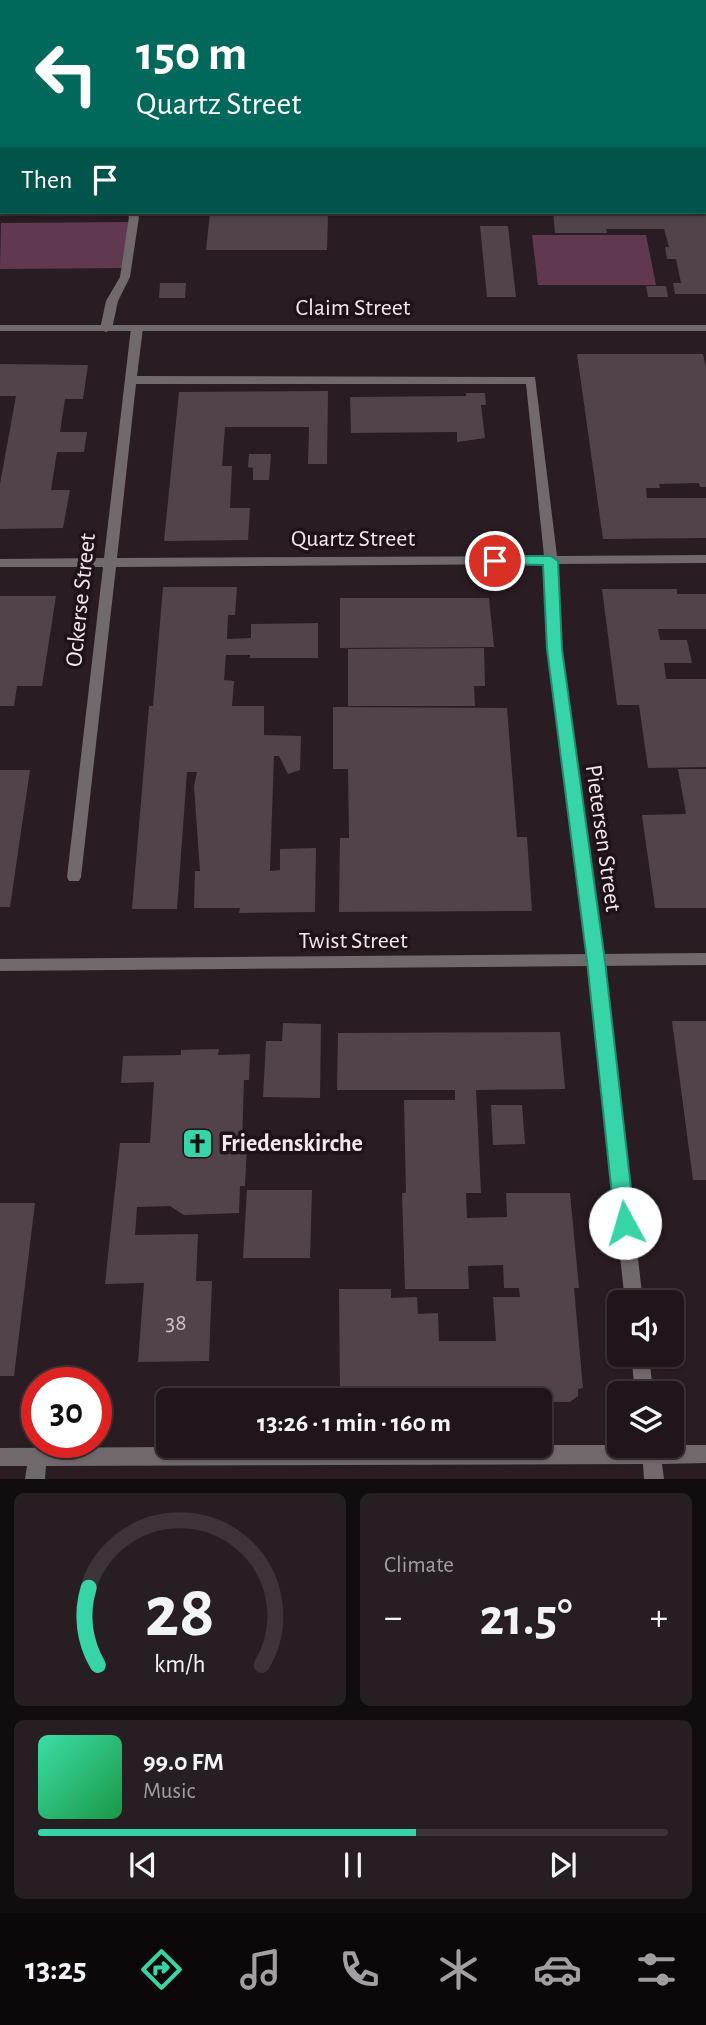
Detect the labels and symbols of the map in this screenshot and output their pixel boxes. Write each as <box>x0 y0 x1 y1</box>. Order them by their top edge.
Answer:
street label: Claim Street <box>296 296 411 320</box>
street label: Quartz Street <box>291 527 415 551</box>
pin <box>465 531 525 591</box>
street label: Ockerse Street <box>62 532 100 668</box>
street label: Pietersen Street <box>581 763 625 914</box>
street label: Twist Street <box>298 929 408 953</box>
church icon: Friedenskirche <box>181 1126 215 1160</box>
place label: Friedenskirche <box>221 1132 363 1156</box>
position arrow <box>588 1186 662 1260</box>
house number: 38 <box>165 1311 187 1335</box>
speed limit sign: 30 <box>21 1367 112 1458</box>

